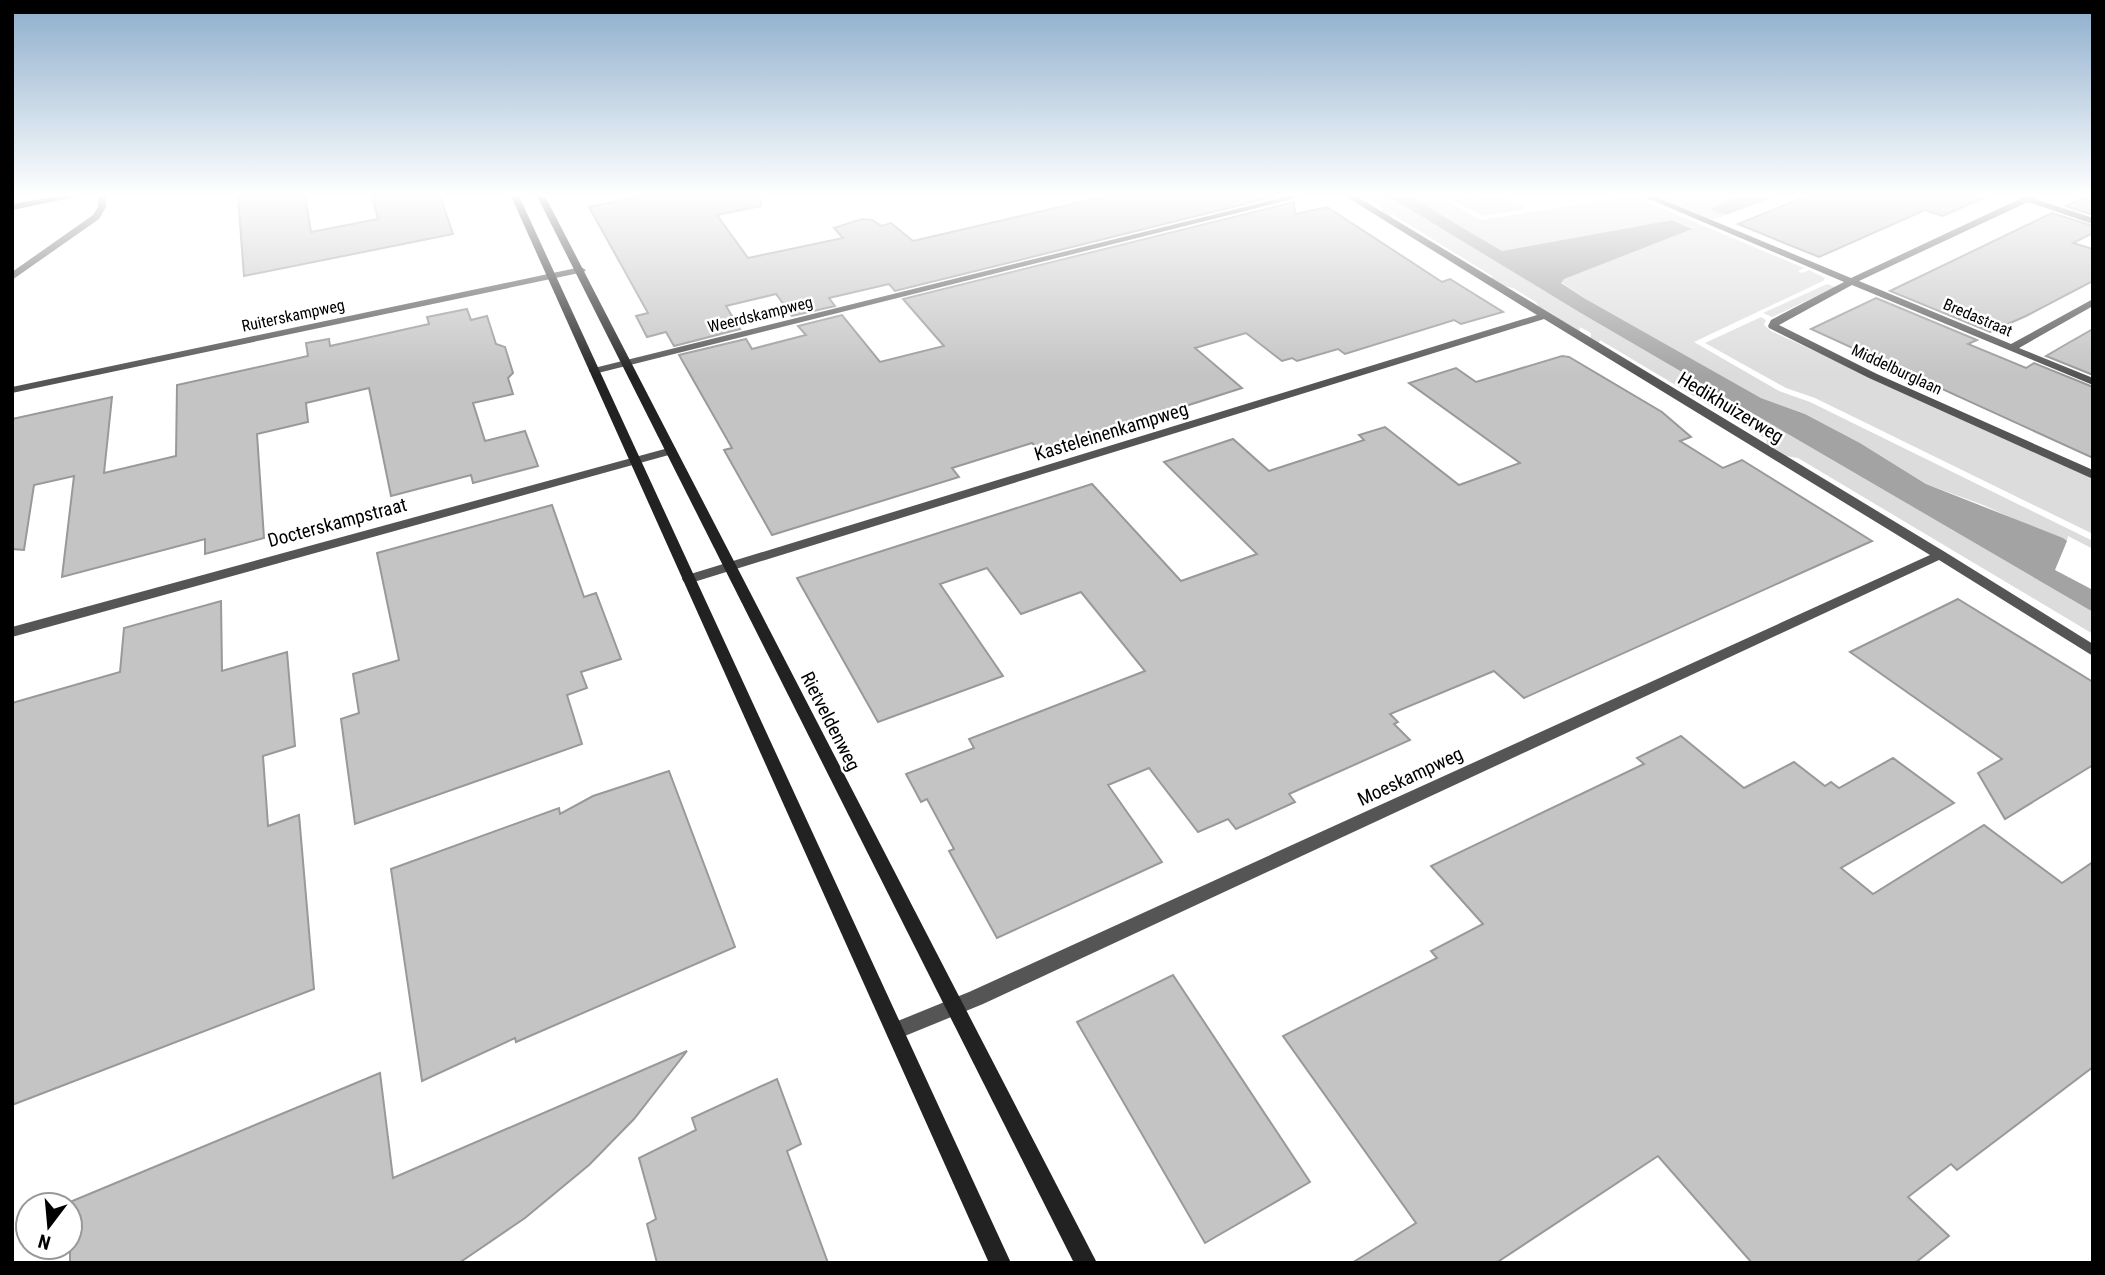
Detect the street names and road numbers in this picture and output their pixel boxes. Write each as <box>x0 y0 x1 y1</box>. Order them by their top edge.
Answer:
street label: Weerdskampweg <box>706 292 815 337</box>
street label: Bredastraat <box>1940 294 2015 341</box>
street label: Ruiterskampweg <box>240 295 346 336</box>
street label: Middelburglaan <box>1848 340 1945 399</box>
street label: Hedikhuizerweg <box>1674 367 1788 448</box>
street label: Kasteleinenkampweg <box>1031 397 1191 466</box>
street label: Docterskampstraat <box>265 493 409 552</box>
street label: Rietveldenweg <box>796 668 865 775</box>
street label: Moeskampweg <box>1354 742 1466 811</box>

